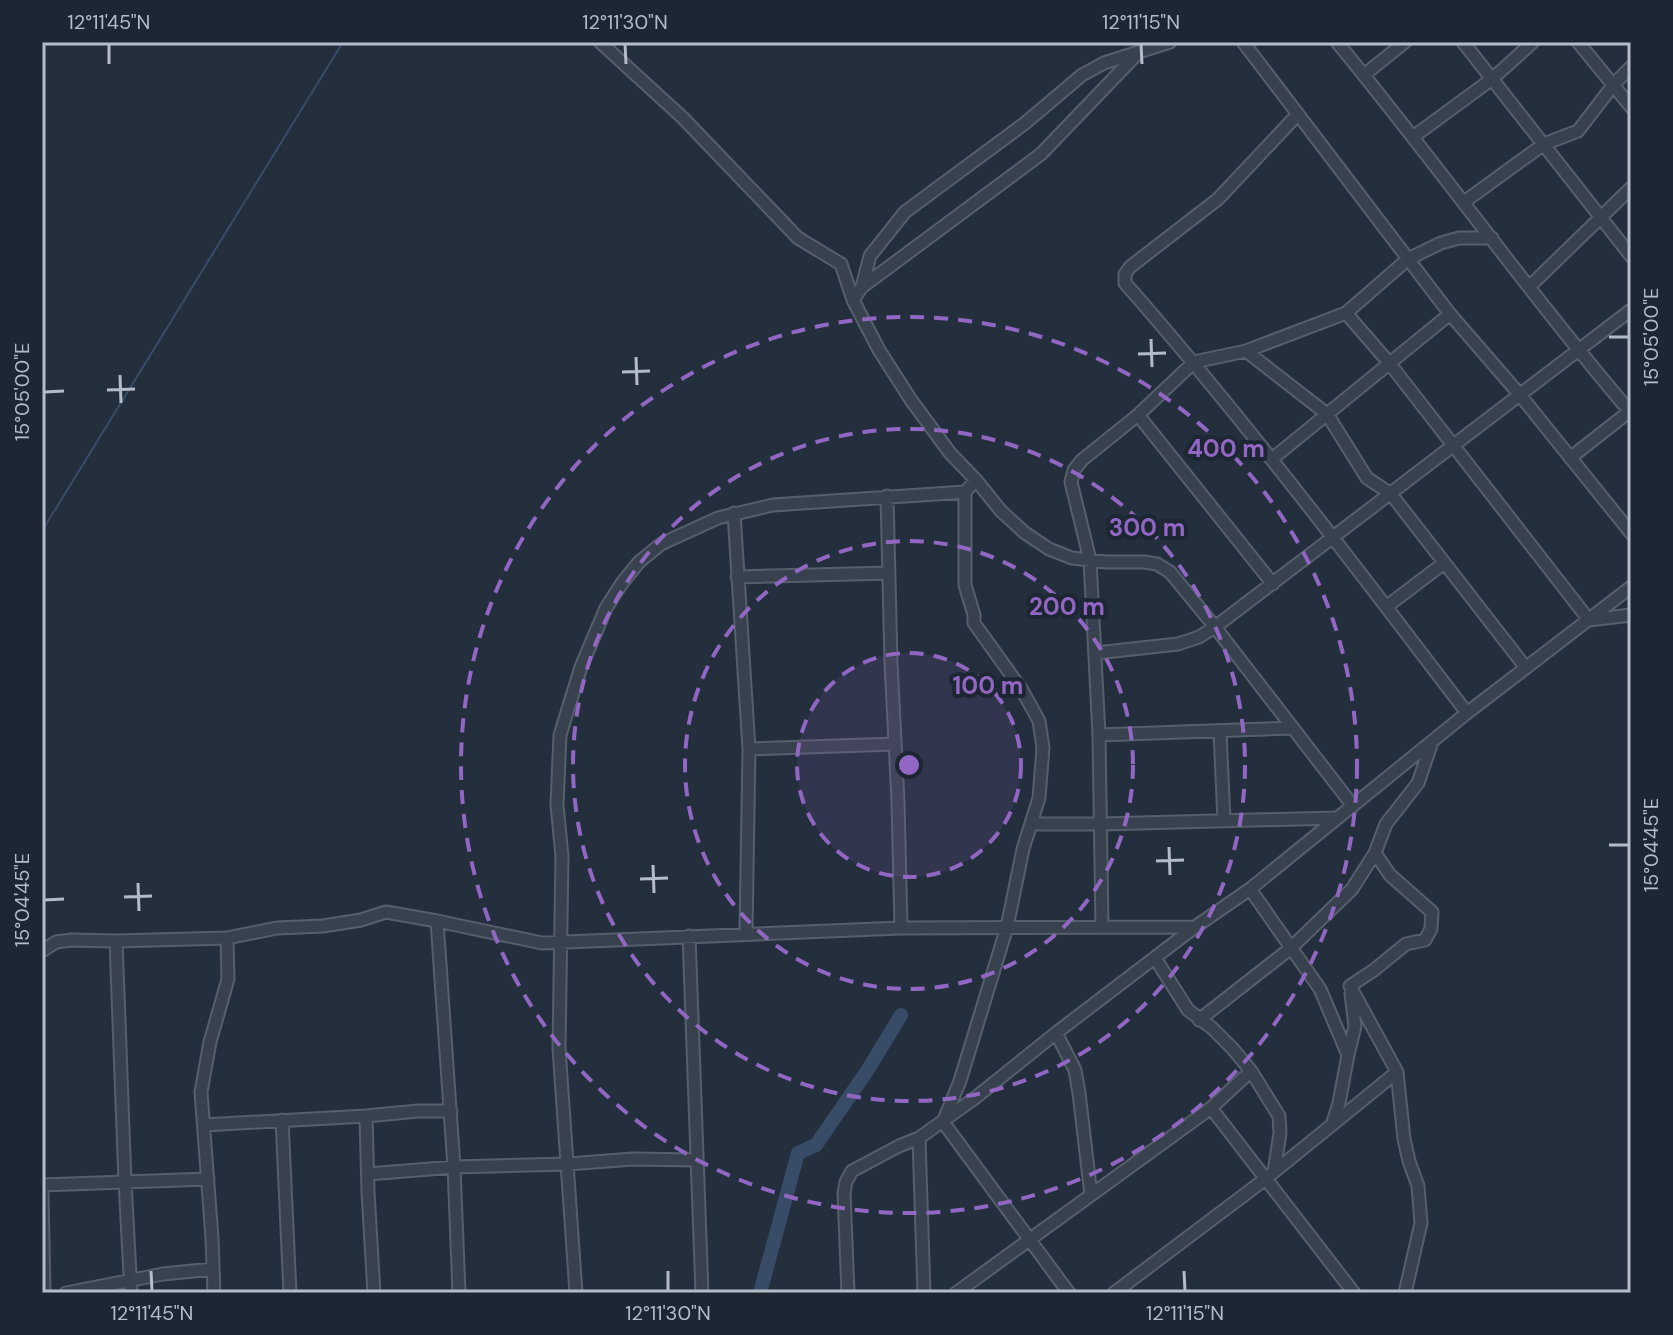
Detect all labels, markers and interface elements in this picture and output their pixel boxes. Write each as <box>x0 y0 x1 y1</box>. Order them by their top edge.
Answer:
text: 12°11'45"N <box>68 9 150 35</box>
text: 12°11'30"N <box>582 9 668 35</box>
text: 12°11'15"N <box>1102 9 1180 35</box>
text: 15°05'00"E <box>1638 288 1664 386</box>
text: 15°05'00"E <box>9 343 35 441</box>
text: 400 m <box>1187 433 1265 464</box>
text: 300 m <box>1109 512 1185 543</box>
text: 200 m <box>1029 591 1105 622</box>
text: 100 m <box>953 670 1023 701</box>
centre of rings <box>895 751 923 779</box>
text: 15°04'45"E <box>1638 798 1664 892</box>
text: 15°04'45"E <box>9 853 35 947</box>
text: 12°11'45"N <box>111 1300 193 1326</box>
text: 12°11'30"N <box>625 1300 711 1326</box>
text: 12°11'15"N <box>1146 1300 1224 1326</box>

